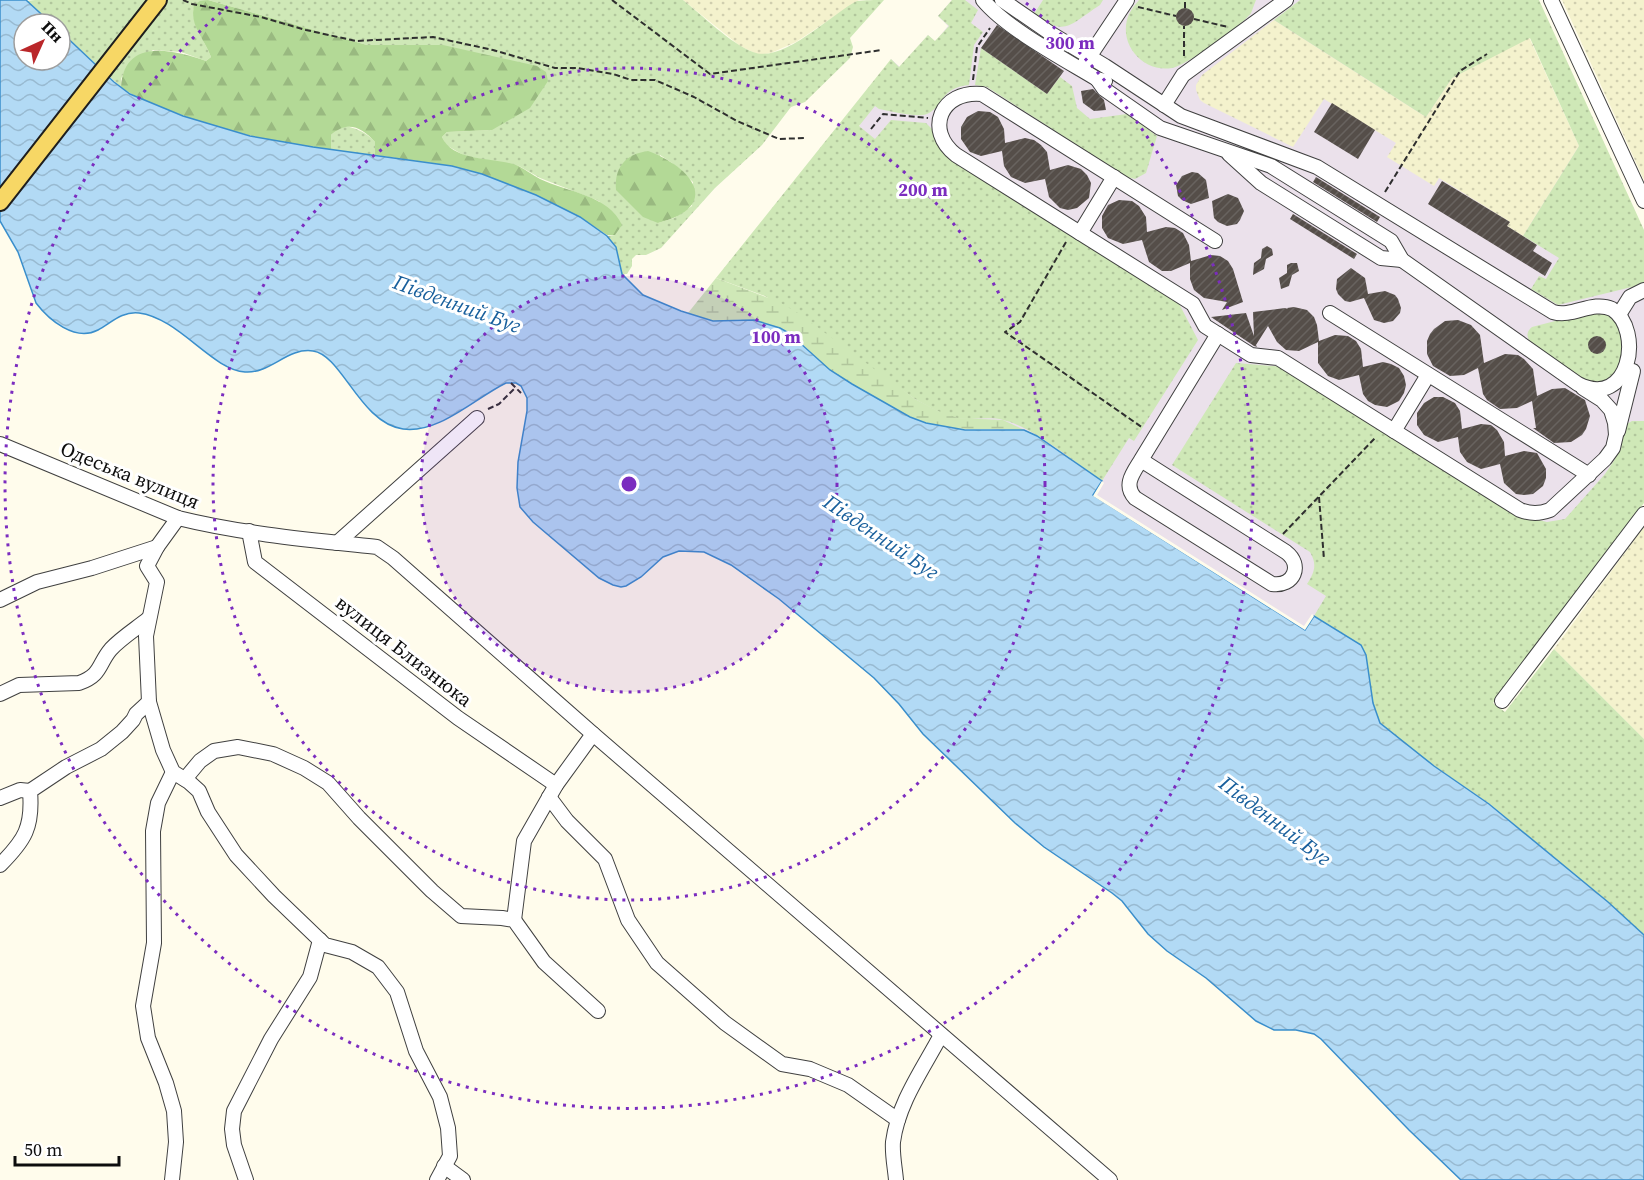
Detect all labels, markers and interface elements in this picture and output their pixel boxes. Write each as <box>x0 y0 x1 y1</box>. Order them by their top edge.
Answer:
north arrow <box>12 12 72 72</box>
text: Пн <box>37 16 68 47</box>
text: 300 m <box>1045 30 1095 55</box>
text: 200 m <box>898 177 948 202</box>
water label: Південний Буг <box>388 267 525 340</box>
text: 100 m <box>751 324 801 349</box>
street label: Одеська вулиця <box>56 434 204 516</box>
centre of rings <box>619 474 639 494</box>
water label: Південний Буг <box>817 487 945 586</box>
street label: вулиця Близнюка <box>330 589 479 714</box>
water label: Південний Буг <box>1212 768 1337 872</box>
scale bar <box>15 1129 118 1167</box>
text: 50 m <box>24 1137 62 1162</box>

